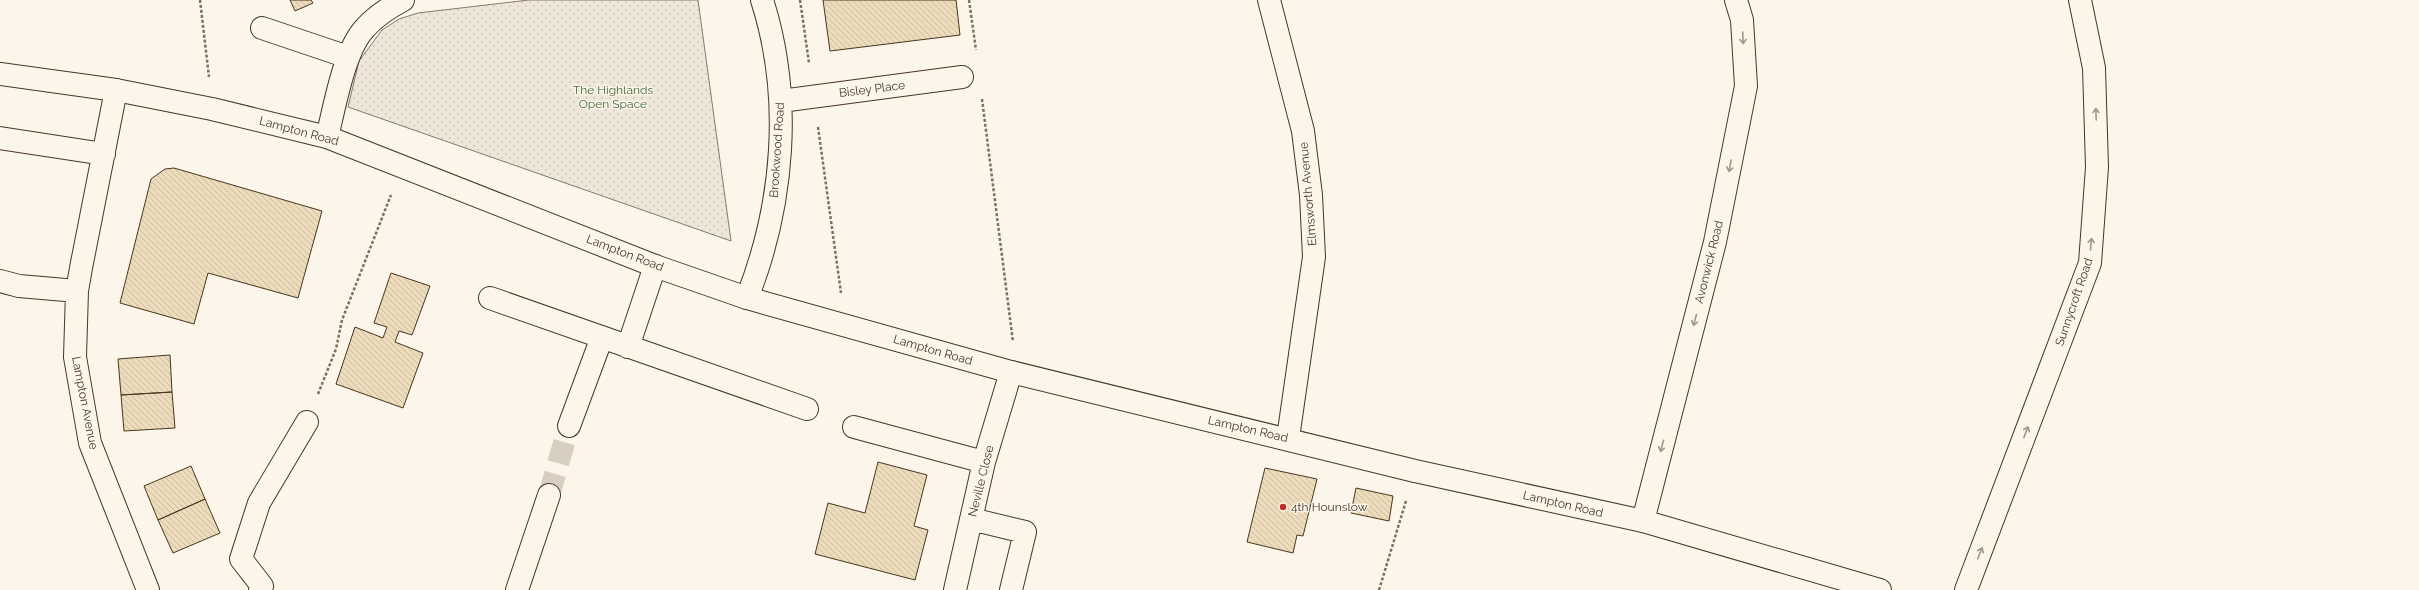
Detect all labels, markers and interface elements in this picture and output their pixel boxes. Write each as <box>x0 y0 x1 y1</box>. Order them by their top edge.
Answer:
one-way arrow <box>1740 31 1747 44</box>
street label: Bisley Place <box>838 78 906 100</box>
park label: The Highlands Open Space <box>573 83 653 111</box>
street label: Brookwood Road <box>767 102 787 198</box>
one-way arrow <box>2092 108 2100 121</box>
street label: Lampton Road <box>258 114 340 148</box>
street label: Elmsworth Avenue <box>1296 142 1320 246</box>
one-way arrow <box>1726 159 1734 172</box>
street label: Avonwick Road <box>1692 219 1726 305</box>
street label: Lampton Road <box>584 232 666 274</box>
one-way arrow <box>2088 238 2095 251</box>
street label: Sunnycroft Road <box>2052 256 2096 348</box>
one-way arrow <box>1690 313 1698 326</box>
street label: Lampton Road <box>892 332 974 368</box>
street label: Lampton Avenue <box>69 355 101 451</box>
street label: Lampton Road <box>1207 413 1289 445</box>
one-way arrow <box>2023 425 2030 438</box>
one-way arrow <box>1658 439 1665 452</box>
street label: Neville Close <box>965 444 997 518</box>
street label: Lampton Road <box>1522 488 1604 520</box>
place label: 4th Hounslow <box>1291 500 1368 514</box>
marker: 4th Hounslow <box>1278 502 1288 512</box>
one-way arrow <box>1977 547 1984 560</box>

